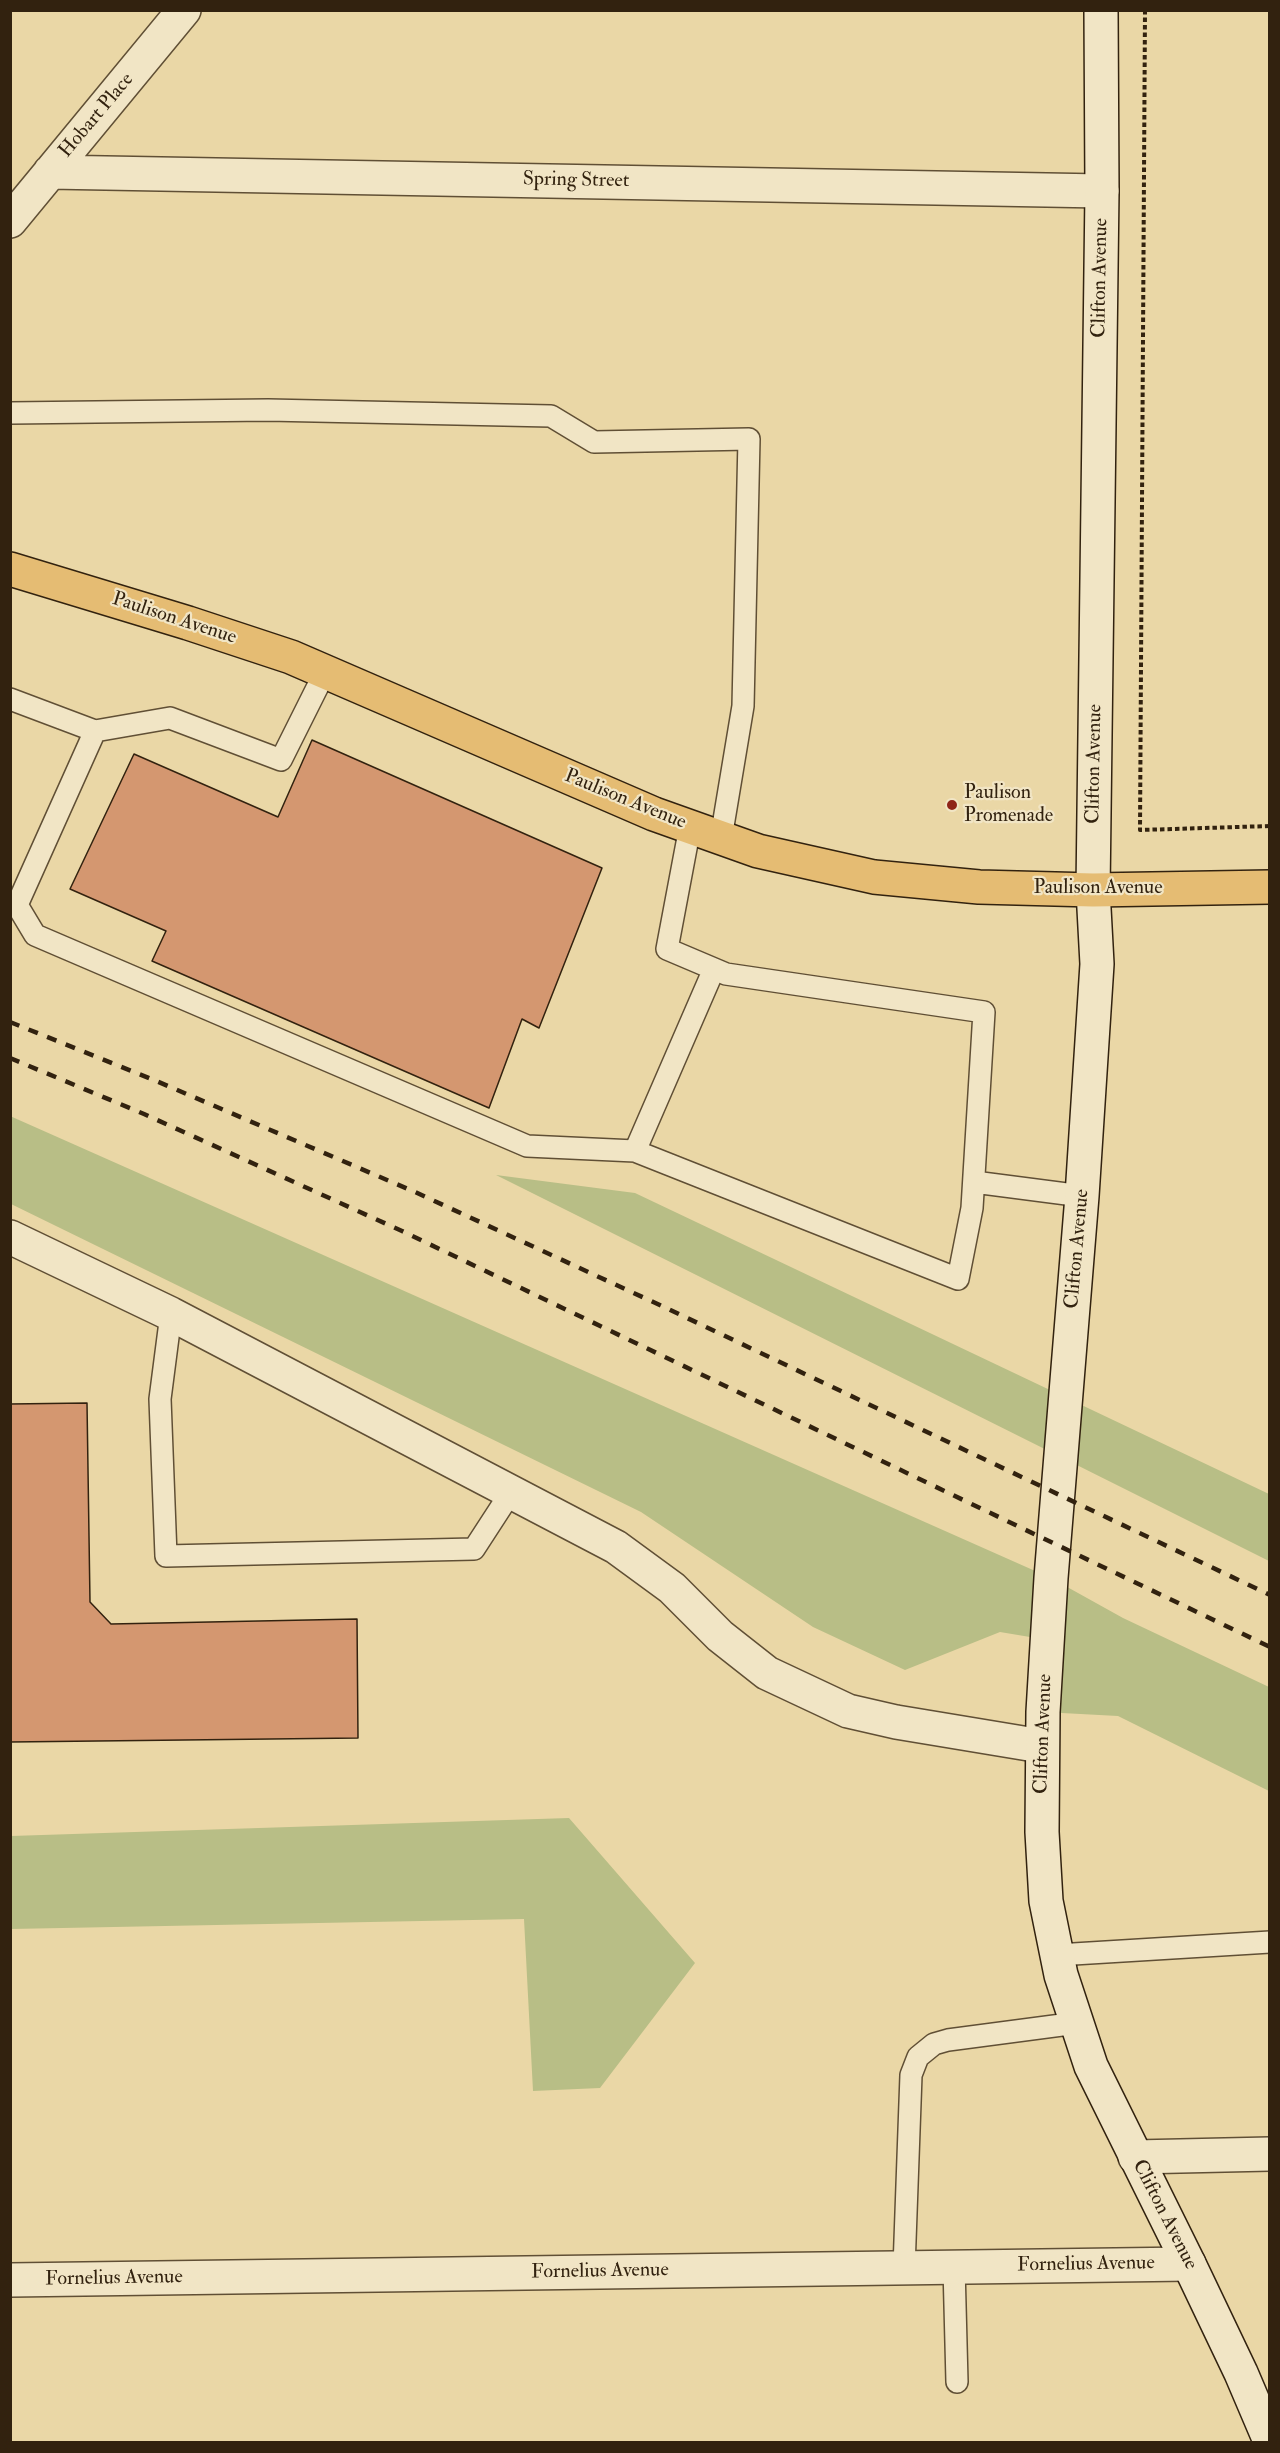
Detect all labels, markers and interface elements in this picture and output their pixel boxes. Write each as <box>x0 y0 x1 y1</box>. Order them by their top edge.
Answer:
street label: Hobart Place <box>55 69 139 163</box>
street label: Spring Street <box>523 168 629 194</box>
street label: Clifton Avenue <box>1088 218 1114 338</box>
street label: Paulison Avenue <box>109 588 239 650</box>
street label: Clifton Avenue <box>1082 704 1108 824</box>
street label: Paulison Avenue <box>561 765 689 835</box>
place label: Paulison Promenade <box>964 782 1053 829</box>
marker: Paulison Promenade <box>945 798 959 812</box>
street label: Paulison Avenue <box>1033 877 1163 901</box>
street label: Clifton Avenue <box>1061 1188 1095 1310</box>
street label: Clifton Avenue <box>1030 1674 1058 1794</box>
street label: Clifton Avenue <box>1126 2156 1202 2274</box>
street label: Fornelius Avenue <box>1017 2252 1155 2278</box>
street label: Fornelius Avenue <box>531 2259 669 2285</box>
street label: Fornelius Avenue <box>45 2266 183 2292</box>

